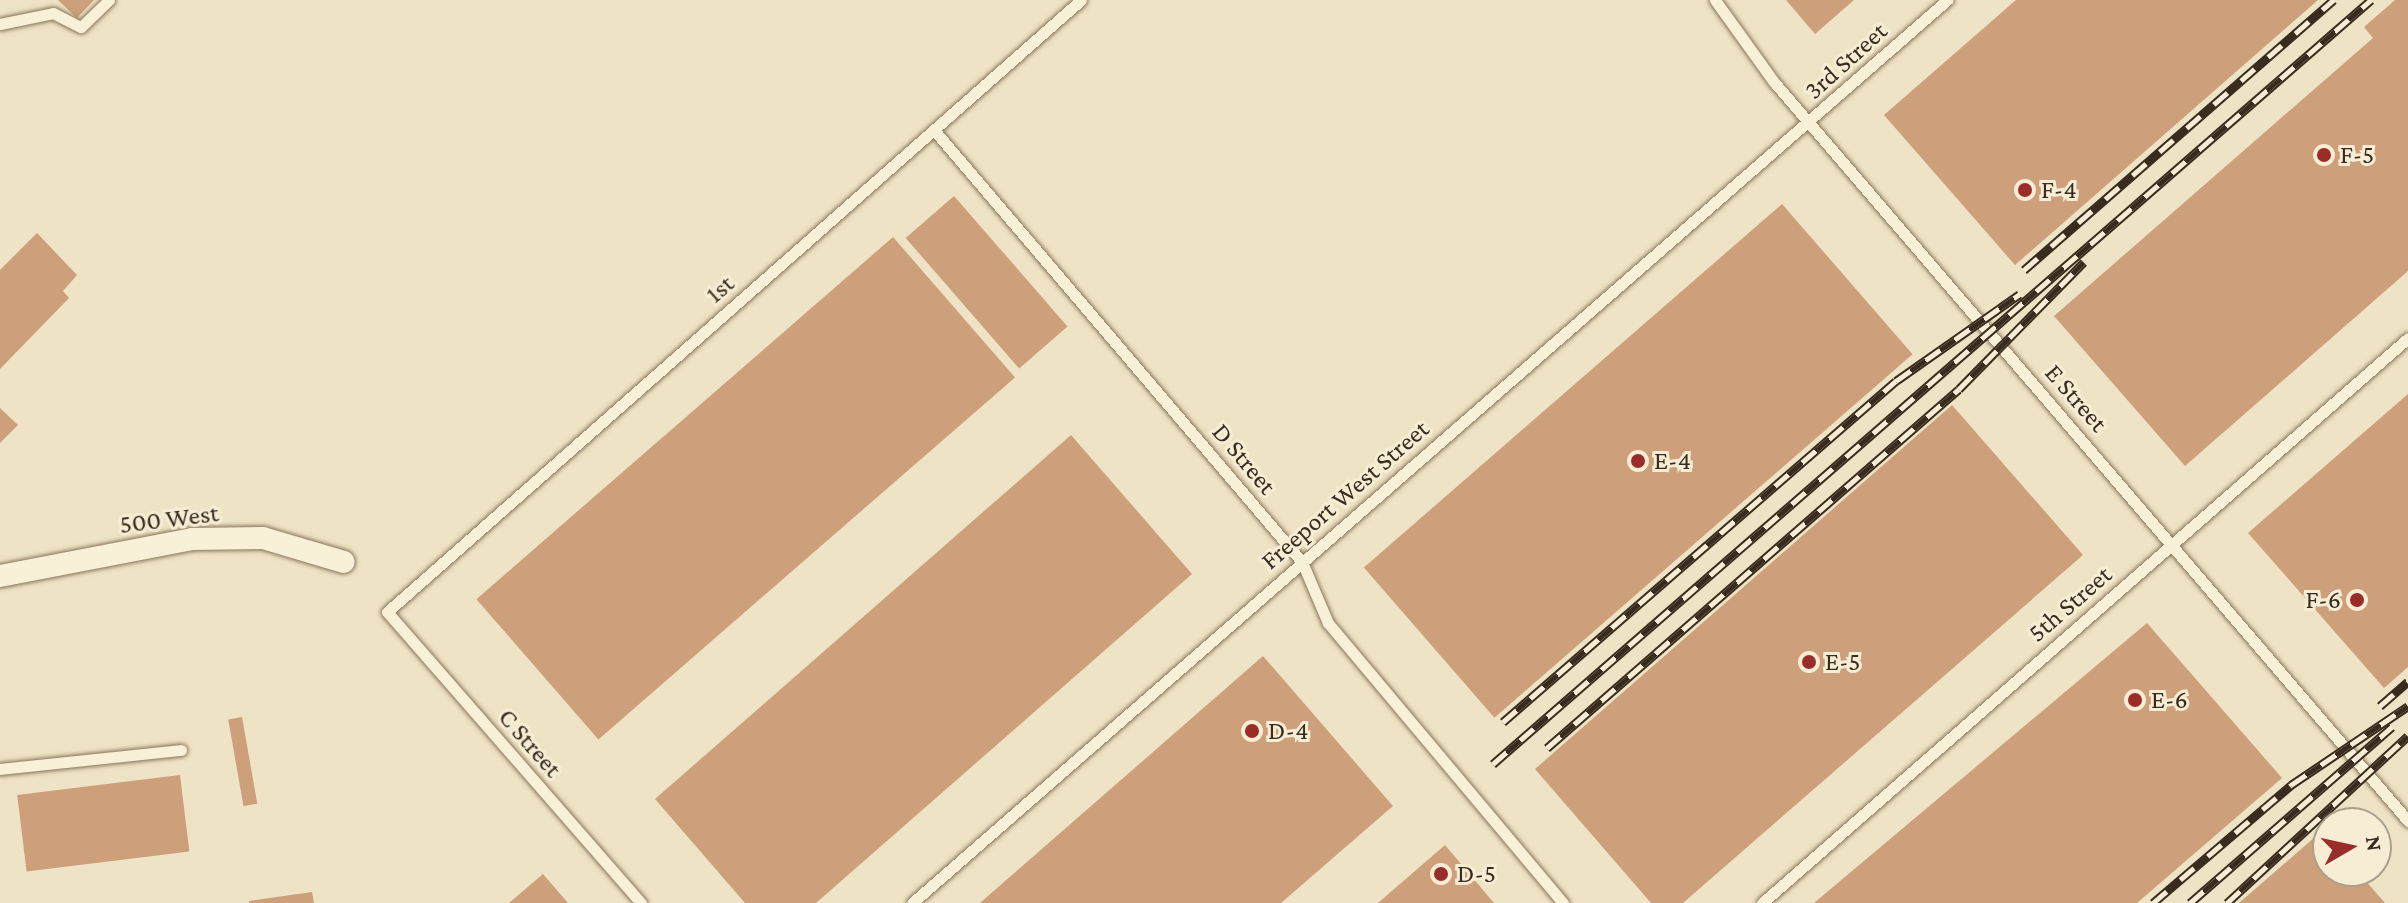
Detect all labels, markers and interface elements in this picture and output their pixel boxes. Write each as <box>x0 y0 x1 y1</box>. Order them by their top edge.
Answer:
street label: 3rd Street <box>1798 16 1894 106</box>
place label: F-5 <box>2340 139 2374 171</box>
marker: F-5 <box>2315 146 2333 164</box>
place label: F-4 <box>2041 174 2077 206</box>
marker: F-4 <box>2016 181 2034 199</box>
street label: 1st <box>699 268 741 310</box>
street label: E Street <box>2038 358 2114 438</box>
street label: Freeport West Street <box>1255 414 1435 576</box>
street label: D Street <box>1205 417 1283 501</box>
place label: E-4 <box>1654 445 1691 477</box>
marker: E-4 <box>1629 452 1647 470</box>
street label: 500 West <box>118 497 220 541</box>
street label: 5th Street <box>2022 559 2118 649</box>
place label: F-6 <box>2305 584 2341 616</box>
marker: F-6 <box>2348 591 2366 609</box>
place label: E-5 <box>1825 646 1861 678</box>
marker: E-5 <box>1800 653 1818 671</box>
place label: E-6 <box>2151 684 2188 716</box>
marker: E-6 <box>2126 691 2144 709</box>
street label: C Street <box>492 702 568 784</box>
place label: D-4 <box>1268 715 1308 747</box>
marker: D-4 <box>1243 722 1261 740</box>
north arrow <box>2312 807 2392 887</box>
text: N <box>2361 834 2388 853</box>
place label: D-5 <box>1457 858 1496 890</box>
marker: D-5 <box>1432 865 1450 883</box>

